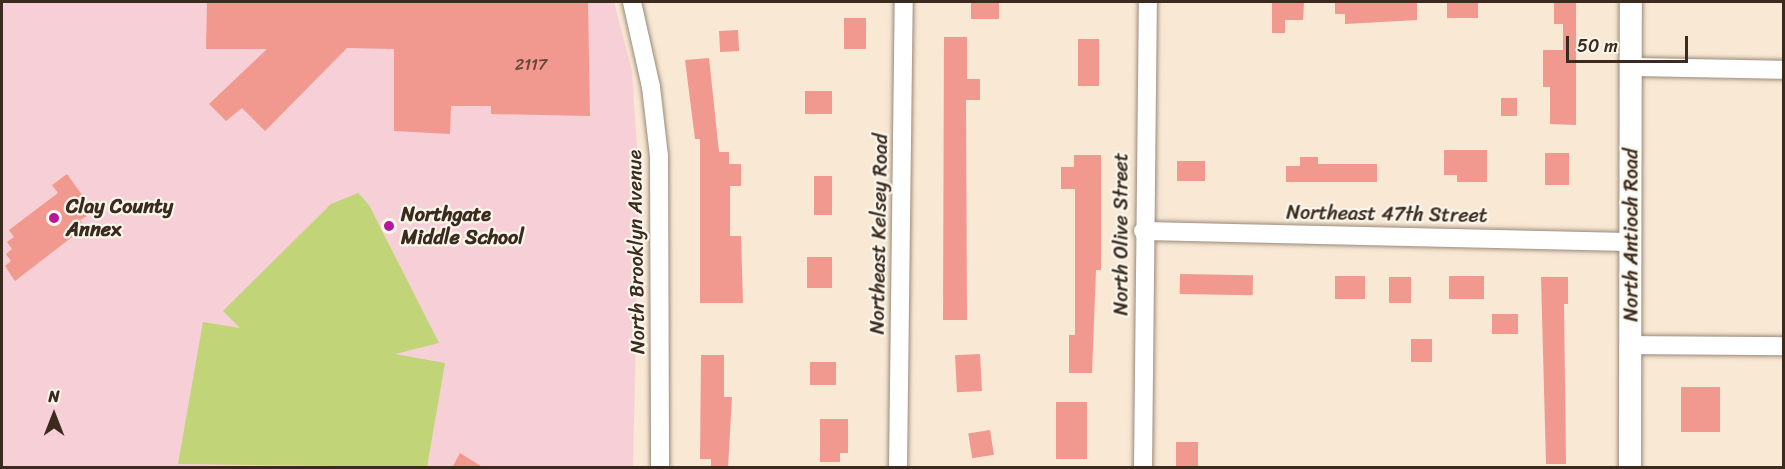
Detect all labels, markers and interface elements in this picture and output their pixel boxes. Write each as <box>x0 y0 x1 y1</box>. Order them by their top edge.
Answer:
scale bar <box>1569 24 1690 62</box>
text: 50 m <box>1577 30 1618 62</box>
house number: 2117 <box>515 55 547 75</box>
street label: Northeast Kelsey Road <box>865 133 893 335</box>
street label: North Antioch Road <box>1619 148 1643 322</box>
street label: North Brooklyn Avenue <box>622 150 650 354</box>
street label: North Olive Street <box>1109 152 1133 316</box>
place label: Clay County Annex <box>66 195 173 242</box>
street label: Northeast 47th Street <box>1286 200 1488 228</box>
place label: Northgate Middle School <box>401 202 524 249</box>
marker: Clay County Annex <box>47 211 61 225</box>
marker: Northgate Middle School <box>382 219 396 233</box>
text: N <box>48 382 60 411</box>
north arrow <box>24 385 84 445</box>

